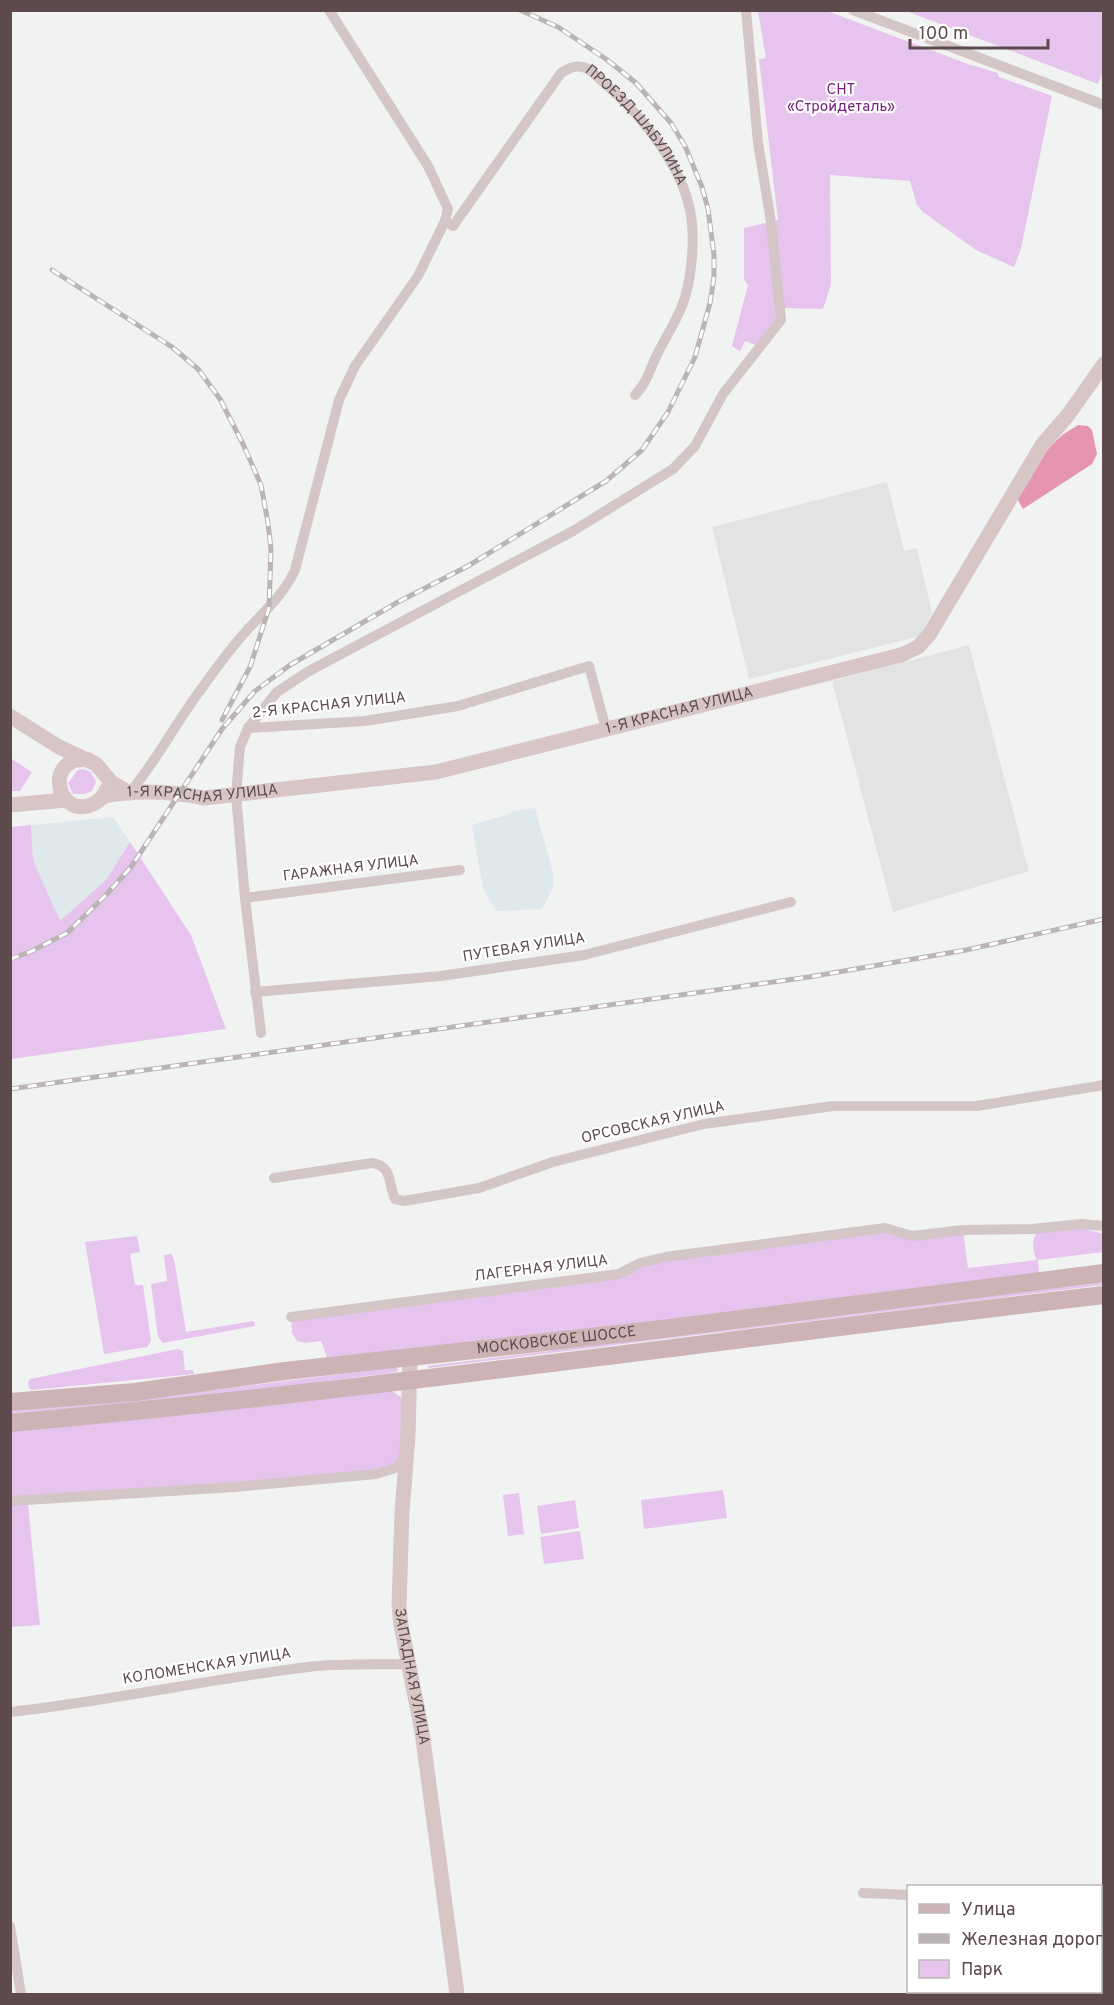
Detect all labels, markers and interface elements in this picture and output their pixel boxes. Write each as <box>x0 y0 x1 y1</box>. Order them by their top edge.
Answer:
scale bar <box>910 12 1048 50</box>
text: 100 m <box>919 23 968 46</box>
street label: ПРОЕЗД ШАБУЛИНА <box>581 61 691 188</box>
park label: СНТ «Стройдеталь» <box>787 81 895 117</box>
street label: 1-Я КРАСНАЯ УЛИЦА <box>603 683 755 739</box>
street label: 2-Я КРАСНАЯ УЛИЦА <box>251 688 407 724</box>
street label: 1-Я КРАСНАЯ УЛИЦА <box>126 780 279 808</box>
street label: ГАРАЖНАЯ УЛИЦА <box>282 851 420 887</box>
street label: ПУТЕВАЯ УЛИЦА <box>461 929 587 967</box>
street label: ОРСОВСКАЯ УЛИЦА <box>580 1097 726 1149</box>
street label: ЛАГЕРНАЯ УЛИЦА <box>473 1251 609 1287</box>
street label: МОСКОВСКОЕ ШОССЕ <box>476 1322 637 1359</box>
street label: ЗАПАДНАЯ УЛИЦА <box>390 1607 433 1746</box>
street label: КОЛОМЕНСКАЯ УЛИЦА <box>122 1644 292 1690</box>
legend <box>907 1885 1102 1993</box>
text: Улица <box>961 1899 1015 1922</box>
text: Железная дорога <box>961 1929 1112 1952</box>
text: Парк <box>961 1959 1003 1982</box>

